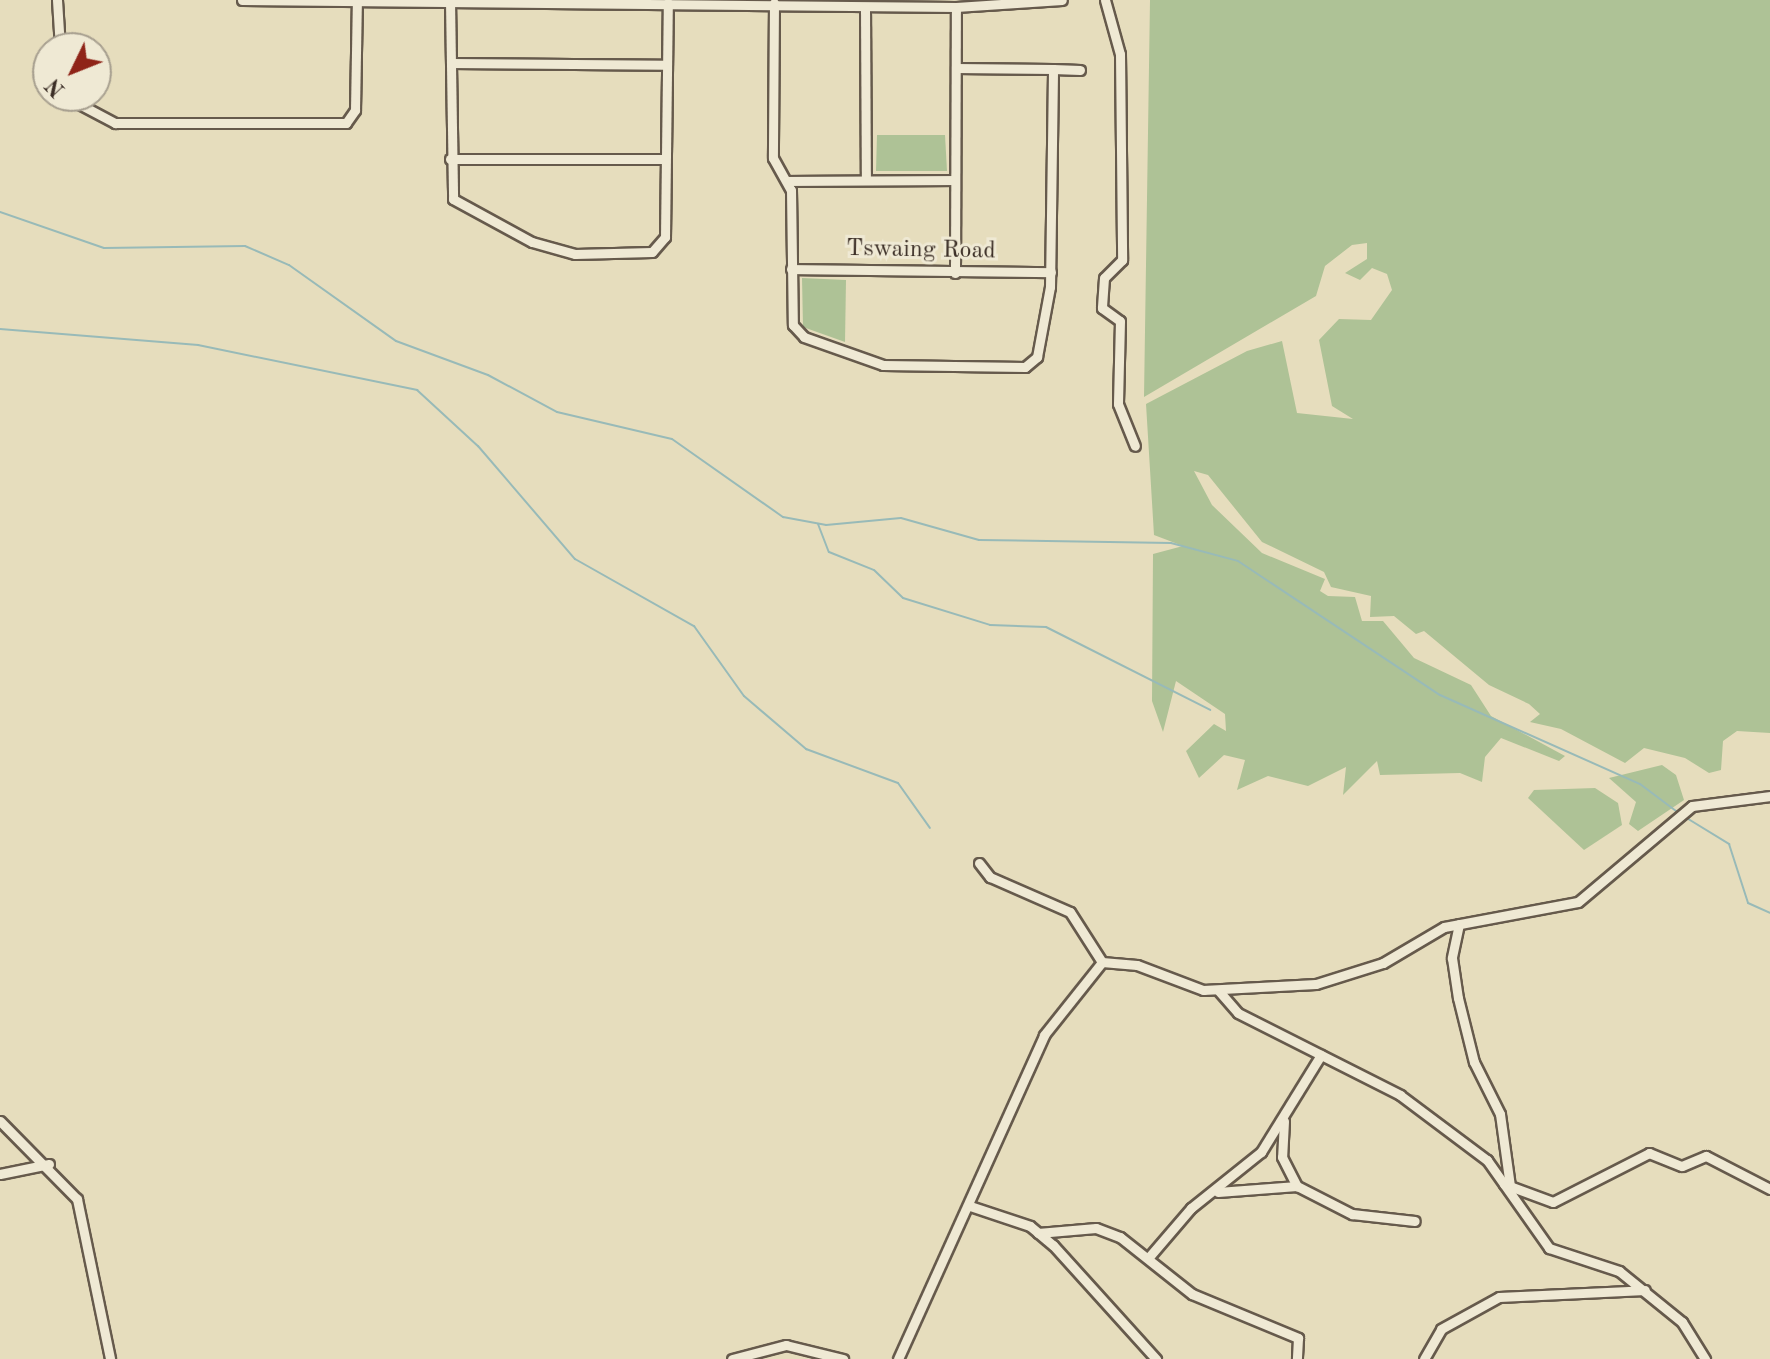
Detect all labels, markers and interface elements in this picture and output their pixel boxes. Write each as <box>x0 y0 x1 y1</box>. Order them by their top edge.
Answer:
north arrow <box>32 32 112 112</box>
text: N <box>42 73 70 101</box>
street label: Tswaing Road <box>846 235 996 267</box>

